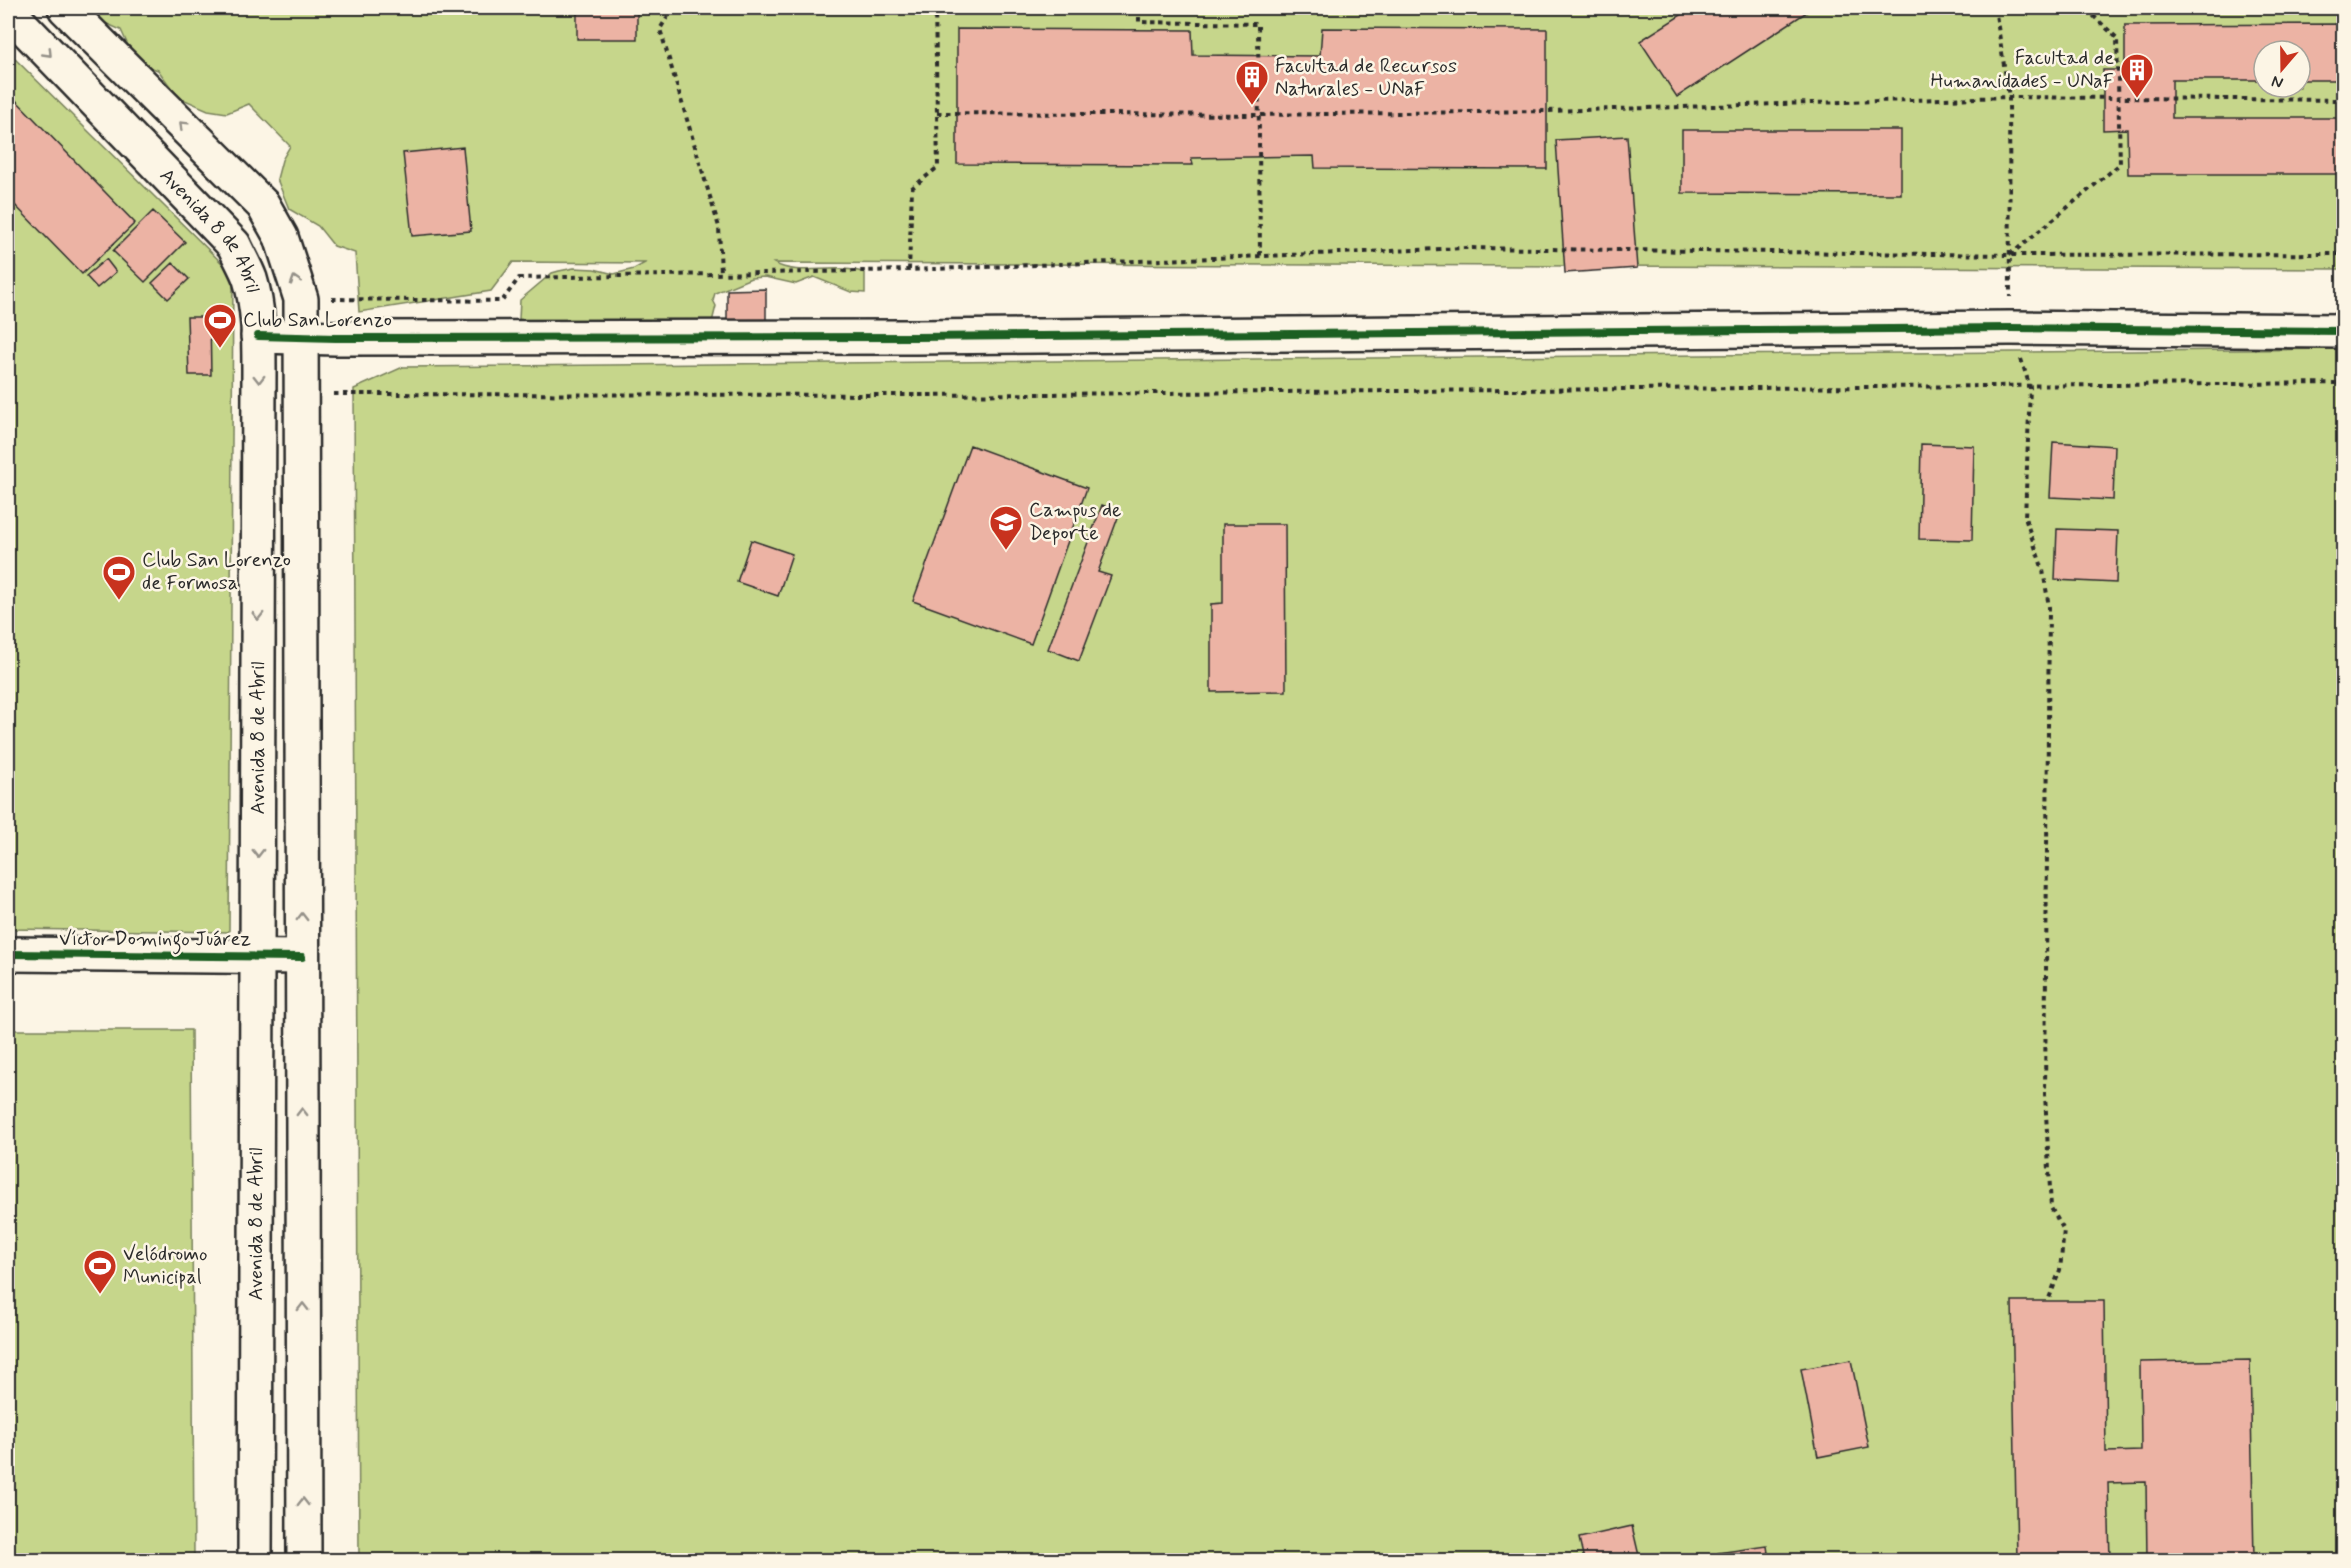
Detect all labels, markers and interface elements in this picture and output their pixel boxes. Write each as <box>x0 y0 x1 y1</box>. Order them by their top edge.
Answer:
north arrow <box>2252 39 2312 99</box>
place label: Facultad de Humanidades - UNaF <box>1930 45 2114 95</box>
one-way arrow <box>41 46 52 57</box>
building icon: Facultad de Humanidades - UNaF <box>2119 52 2155 99</box>
place label: Facultad de Recursos Naturales - UNaF <box>1275 53 1457 103</box>
building icon: Facultad de Recursos Naturales - UNaF <box>1234 59 1270 106</box>
text: N <box>2269 70 2286 93</box>
one-way arrow <box>180 121 191 132</box>
street label: Avenida 8 de Abril <box>154 162 267 295</box>
one-way arrow <box>290 275 302 286</box>
sports icon: Club San Lorenzo <box>202 302 238 349</box>
place label: Club San Lorenzo <box>243 307 392 334</box>
one-way arrow <box>253 374 265 383</box>
place label: Campus de Deporte <box>1029 497 1121 547</box>
school or university icon: Campus de Deporte <box>988 504 1024 551</box>
place label: Club San Lorenzo de Formosa <box>142 547 291 597</box>
sports icon: Club San Lorenzo de Formosa <box>101 554 137 601</box>
one-way arrow <box>252 611 264 620</box>
street label: Avenida 8 de Abril <box>245 662 272 814</box>
one-way arrow <box>252 848 264 857</box>
one-way arrow <box>296 913 308 922</box>
street label: Víctor Domingo Juárez <box>59 926 251 955</box>
one-way arrow <box>296 1108 308 1117</box>
street label: Avenida 8 de Abril <box>243 1148 270 1300</box>
place label: Velódromo Municipal <box>123 1241 208 1291</box>
sports icon: Velódromo Municipal <box>82 1248 118 1295</box>
one-way arrow <box>297 1303 309 1312</box>
one-way arrow <box>297 1498 309 1507</box>

